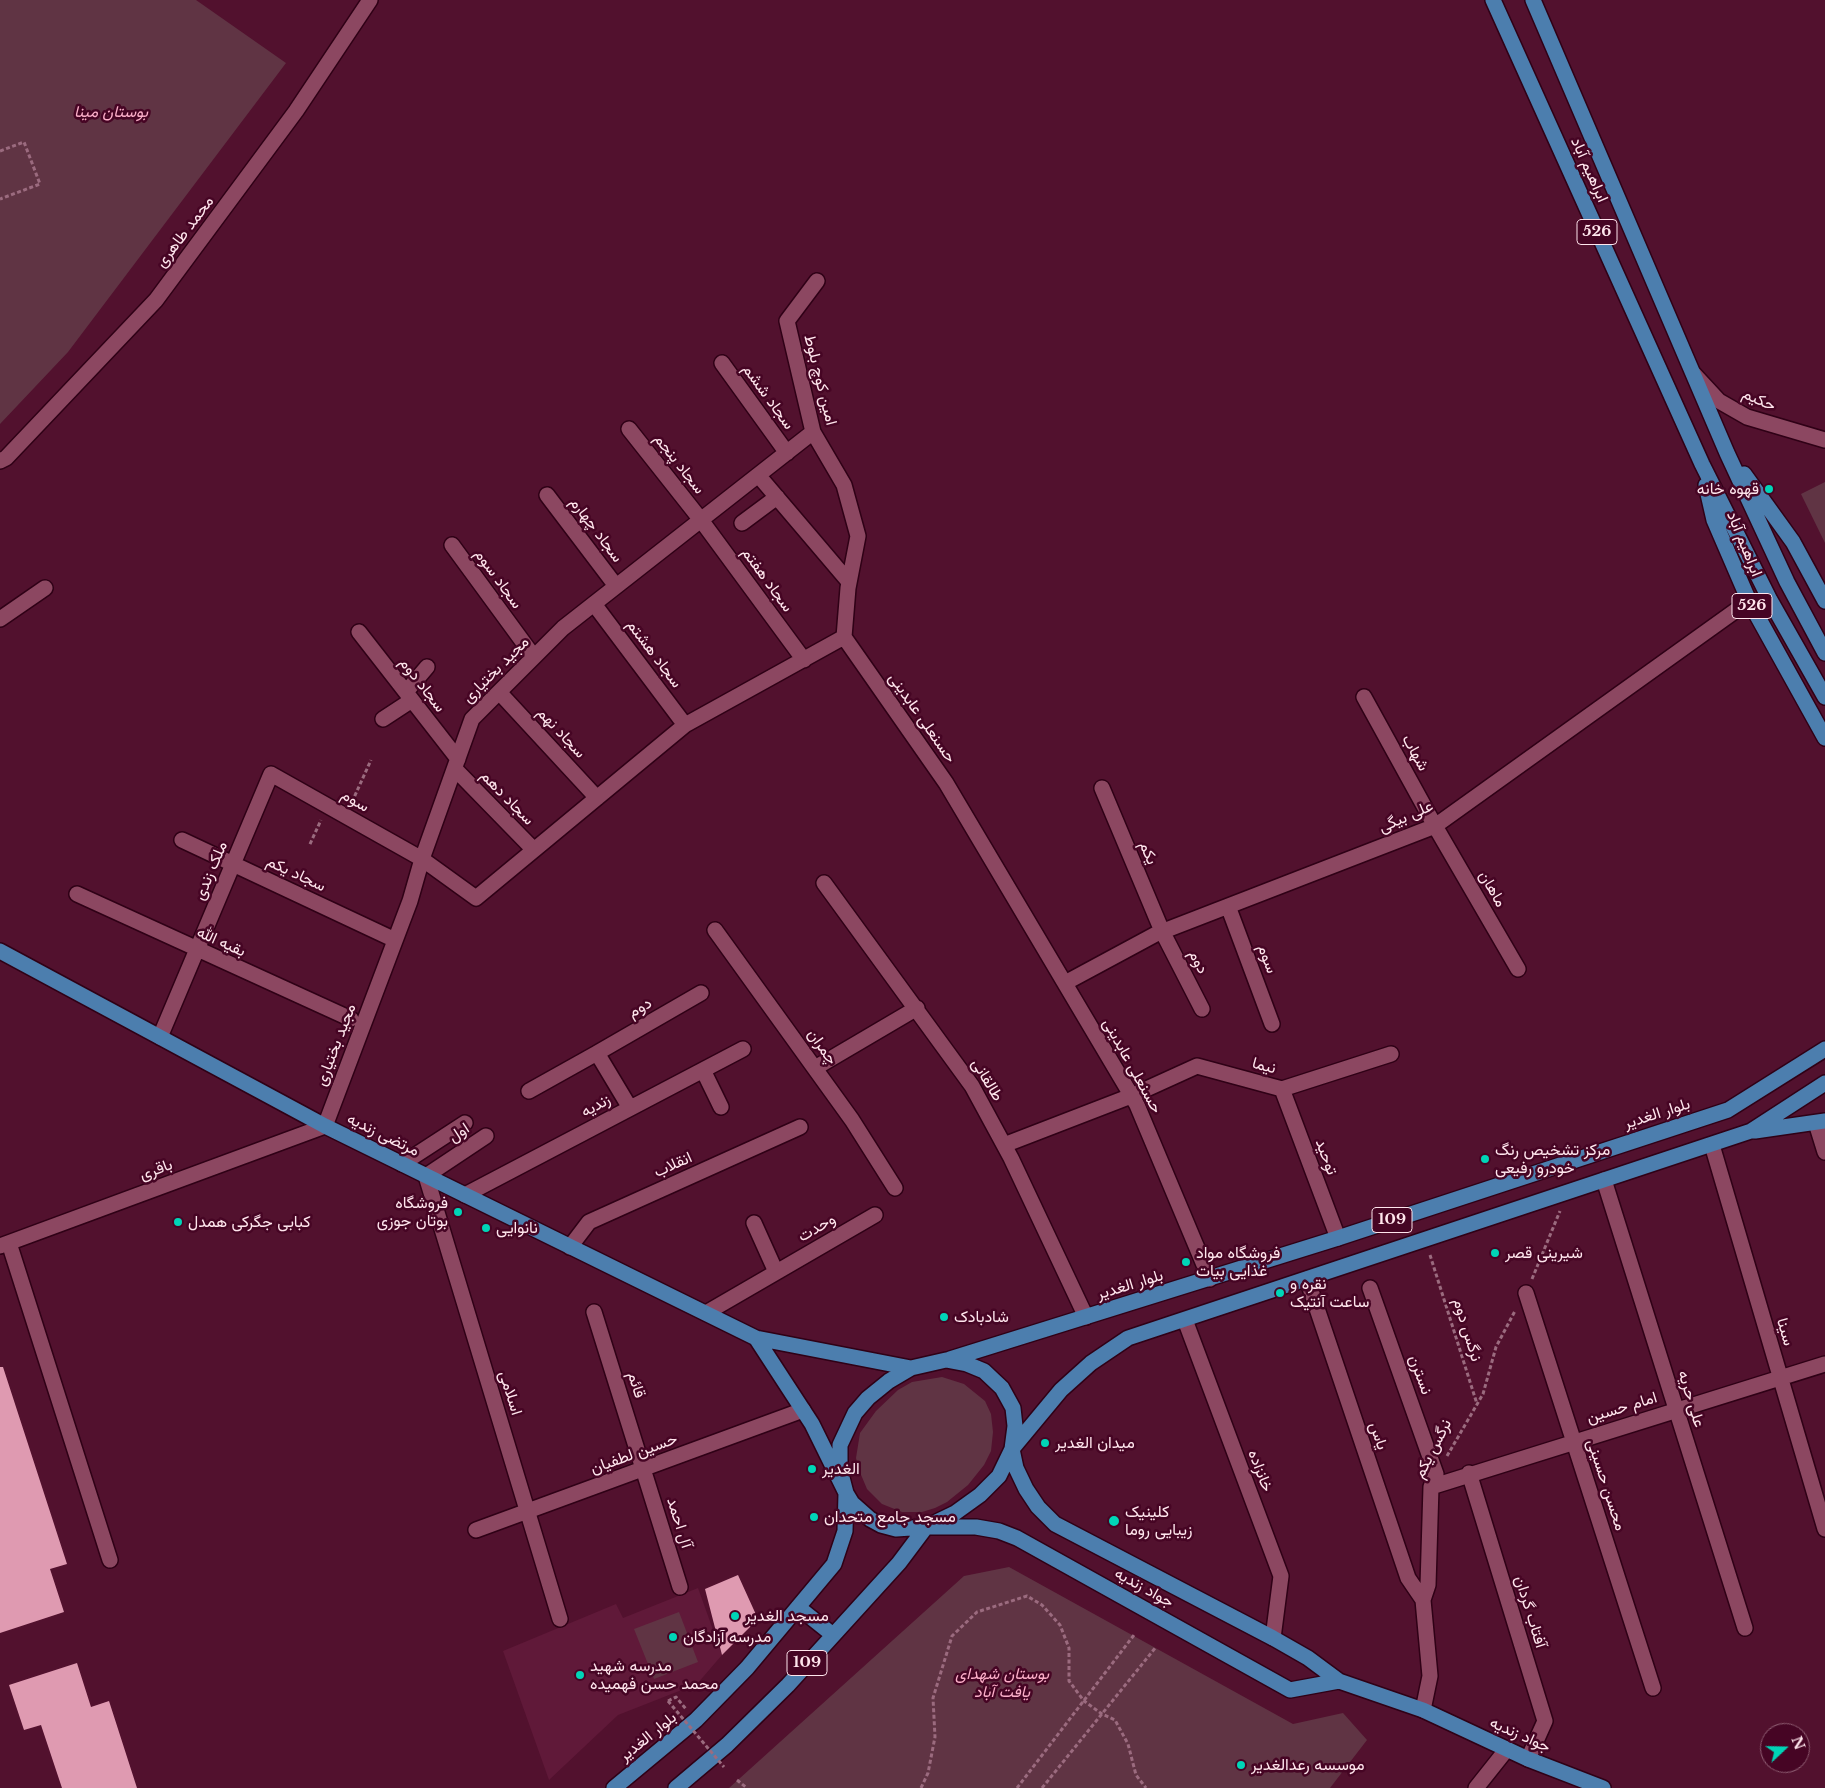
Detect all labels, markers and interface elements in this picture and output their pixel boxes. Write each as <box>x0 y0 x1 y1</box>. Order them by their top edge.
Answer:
park label: بوستان مینا <box>74 102 148 122</box>
street label: ابراهیم آباد <box>1566 135 1612 205</box>
street label: محمد طاهری <box>152 192 218 272</box>
road number: 526 <box>1577 220 1617 244</box>
street label: امین کوچ بلوط <box>799 333 841 427</box>
street label: سجاد ششم <box>738 361 798 433</box>
street label: حکیم <box>1739 384 1779 416</box>
street label: سجاد پنجم <box>649 430 709 498</box>
place label: قهوه خانه <box>1697 479 1759 499</box>
marker: قهوه خانه <box>1763 483 1775 495</box>
street label: سجاد چهارم <box>565 494 627 566</box>
street label: ابراهیم آباد <box>1722 508 1766 580</box>
street label: سجاد هفتم <box>737 544 797 616</box>
street label: سجاد سوم <box>470 545 526 613</box>
road number: 526 <box>1732 594 1772 618</box>
street label: سجاد هشتم <box>622 616 686 692</box>
street label: مجید بختیاری <box>459 633 533 707</box>
street label: سجاد دوم <box>395 654 449 716</box>
street label: حسنعلی عابدینی <box>884 669 960 767</box>
street label: سجاد نهم <box>533 704 589 762</box>
street label: شهاب <box>1397 731 1433 775</box>
street label: سجاد دهم <box>476 767 538 829</box>
street label: سوم <box>338 785 372 817</box>
street label: علی بیگی <box>1376 797 1436 837</box>
street label: ملک زندی <box>190 839 232 903</box>
street label: یکم <box>1135 839 1161 867</box>
street label: سجاد یکم <box>263 852 329 896</box>
street label: ماهان <box>1474 867 1510 911</box>
street label: بقیه الله <box>194 923 248 961</box>
street label: سوم <box>1253 942 1281 976</box>
street label: دوم <box>1184 947 1212 977</box>
street label: دوم <box>625 994 655 1022</box>
street label: مجید بختیاری <box>312 1001 360 1089</box>
street label: حسنعلی عابدینی <box>1098 1015 1166 1117</box>
street label: چمران <box>803 1025 841 1069</box>
street label: نیما <box>1250 1054 1278 1078</box>
street label: طالقانی <box>967 1055 1007 1105</box>
street label: زندیه <box>578 1090 614 1122</box>
street label: بلوار الغدیر <box>1622 1094 1692 1134</box>
street label: مرتضی زندیه <box>344 1109 422 1161</box>
street label: اول <box>445 1119 473 1147</box>
street label: توحید <box>1311 1136 1341 1178</box>
place label: مرکز تشخیص رنگ خودرو رفیعی <box>1495 1140 1610 1178</box>
street label: انقلاب <box>651 1148 695 1182</box>
marker: مرکز تشخیص رنگ خودرو رفیعی <box>1479 1153 1491 1165</box>
street label: باقری <box>137 1155 175 1185</box>
place label: فروشگاه بوتان جوزی <box>377 1193 448 1231</box>
marker: فروشگاه بوتان جوزی <box>452 1206 464 1218</box>
road number: 109 <box>1372 1208 1412 1232</box>
street label: وحدت <box>795 1210 839 1246</box>
place label: کبابی جگرکی همدل <box>188 1212 311 1232</box>
marker: کبابی جگرکی همدل <box>172 1216 184 1228</box>
place label: نانوایی <box>496 1218 538 1238</box>
marker: نانوایی <box>480 1222 492 1234</box>
place label: فروشگاه مواد غذایی بیات <box>1196 1243 1280 1281</box>
place label: شیرینی قصر <box>1505 1243 1583 1263</box>
marker: شیرینی قصر <box>1489 1247 1501 1259</box>
marker: فروشگاه مواد غذایی بیات <box>1180 1256 1192 1268</box>
street label: بلوار الغدیر <box>1094 1266 1166 1304</box>
place label: نقره و ساعت آنتیک <box>1290 1274 1369 1312</box>
marker: نقره و ساعت آنتیک <box>1274 1287 1286 1299</box>
street label: نرگس دوم <box>1448 1296 1486 1364</box>
place label: شادبادک <box>954 1307 1009 1327</box>
marker: شادبادک <box>938 1311 950 1323</box>
street label: سینا <box>1772 1316 1798 1348</box>
street label: نسترن <box>1404 1353 1436 1397</box>
street label: علی حریه <box>1673 1368 1709 1430</box>
street label: اسلامی <box>494 1369 526 1417</box>
street label: قائم <box>623 1369 649 1401</box>
street label: امام حسین <box>1584 1388 1660 1428</box>
street label: نرگس یکم <box>1410 1416 1456 1482</box>
street label: یاس <box>1364 1420 1392 1452</box>
street label: حسین لطفیان <box>588 1429 680 1479</box>
place label: میدان الغدیر <box>1055 1433 1135 1453</box>
marker: میدان الغدیر <box>1039 1437 1051 1449</box>
street label: محسن حسینی <box>1582 1437 1630 1533</box>
street label: خانزاده <box>1243 1447 1277 1495</box>
place label: الغدیر <box>822 1459 860 1479</box>
marker: الغدیر <box>806 1463 818 1475</box>
street label: آل احمد <box>662 1495 696 1551</box>
place label: کلینیک زیبایی روما <box>1125 1502 1192 1540</box>
place label: مسجد جامع متحدان <box>824 1507 956 1527</box>
marker: مسجد جامع متحدان <box>808 1511 820 1523</box>
marker: کلینیک زیبایی روما <box>1107 1514 1121 1528</box>
street label: جواد زندیه <box>1111 1564 1177 1612</box>
street label: آفتاب گردان <box>1510 1574 1550 1650</box>
place label: مسجد الغدیر <box>745 1606 829 1626</box>
marker: مسجد الغدیر <box>729 1610 741 1622</box>
place label: مدرسه آزادگان <box>683 1627 771 1647</box>
marker: مدرسه آزادگان <box>667 1631 679 1643</box>
road number: 109 <box>787 1650 827 1676</box>
place label: مدرسه شهید محمد حسن فهمیده <box>590 1656 718 1694</box>
park label: بوستان شهدای یافت آباد <box>955 1664 1049 1702</box>
marker: مدرسه شهید محمد حسن فهمیده <box>574 1669 586 1681</box>
street label: بلوار الغدیر <box>615 1708 681 1766</box>
street label: جواد زندیه <box>1487 1713 1553 1757</box>
north arrow <box>1760 1723 1810 1773</box>
text: N <box>1787 1734 1809 1752</box>
place label: موسسه رعدالغدیر <box>1251 1755 1364 1775</box>
marker: موسسه رعدالغدیر <box>1235 1759 1247 1771</box>

